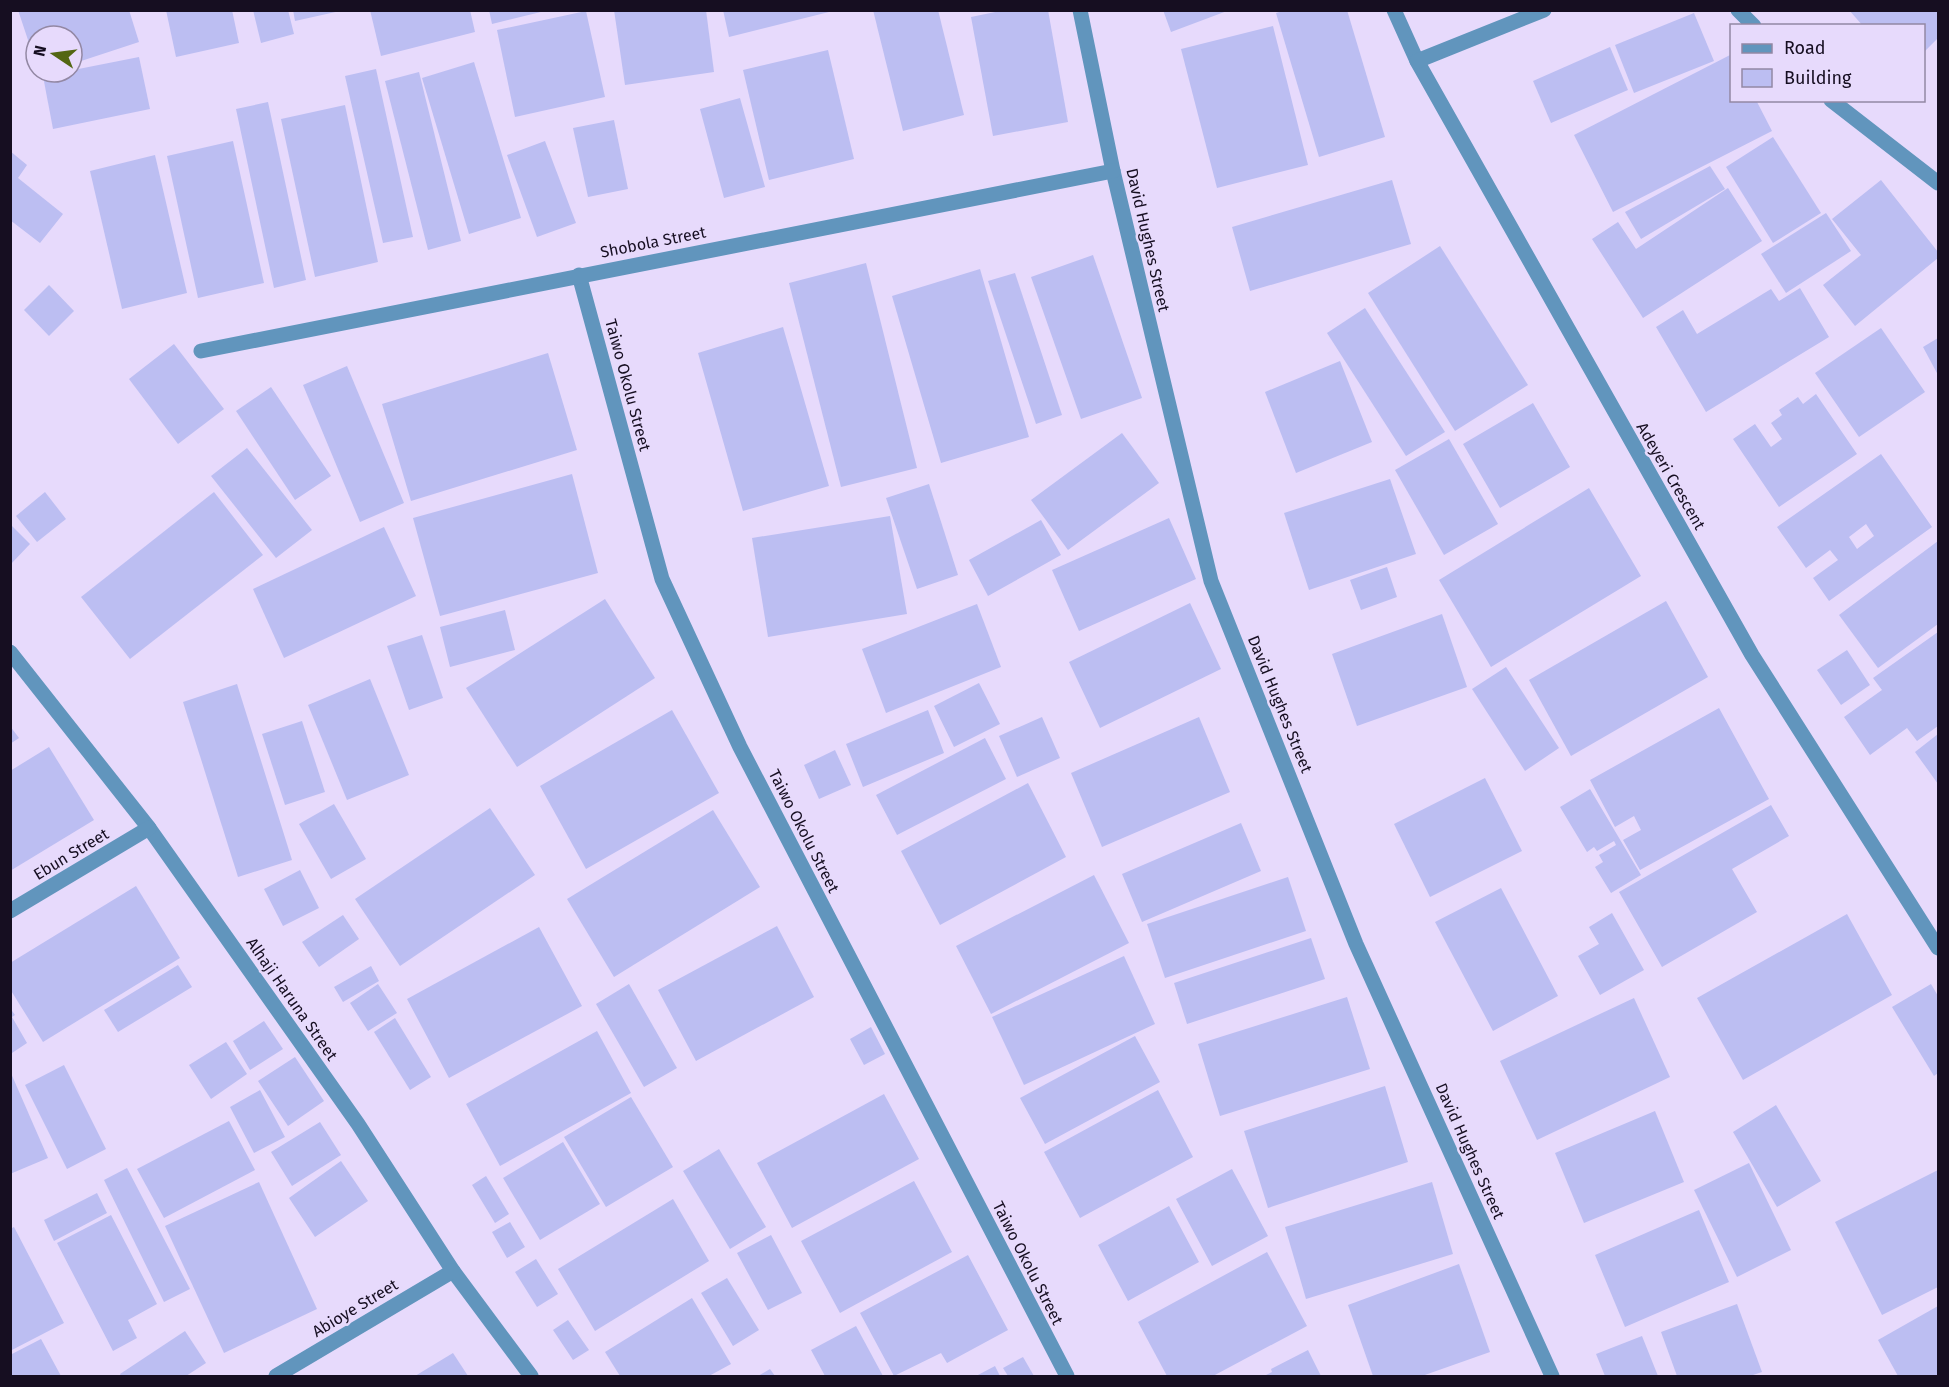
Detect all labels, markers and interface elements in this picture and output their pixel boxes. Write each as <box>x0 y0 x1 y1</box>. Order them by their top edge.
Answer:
north arrow <box>24 24 84 84</box>
legend <box>1730 24 1925 102</box>
text: Road <box>1784 37 1826 59</box>
text: N <box>29 43 50 58</box>
text: Building <box>1784 67 1852 89</box>
street label: David Hughes Street <box>1122 166 1174 314</box>
street label: Shobola Street <box>599 222 708 262</box>
street label: Taiwo Okolu Street <box>601 317 655 453</box>
street label: Adeyeri Crescent <box>1633 419 1710 533</box>
street label: David Hughes Street <box>1244 633 1316 776</box>
street label: Taiwo Okolu Street <box>765 766 843 896</box>
street label: Ebun Street <box>30 824 112 884</box>
street label: Alhaji Haruna Street <box>242 934 342 1064</box>
street label: David Hughes Street <box>1432 1080 1509 1222</box>
street label: Taiwo Okolu Street <box>989 1198 1067 1328</box>
street label: Abioye Street <box>309 1275 402 1341</box>

